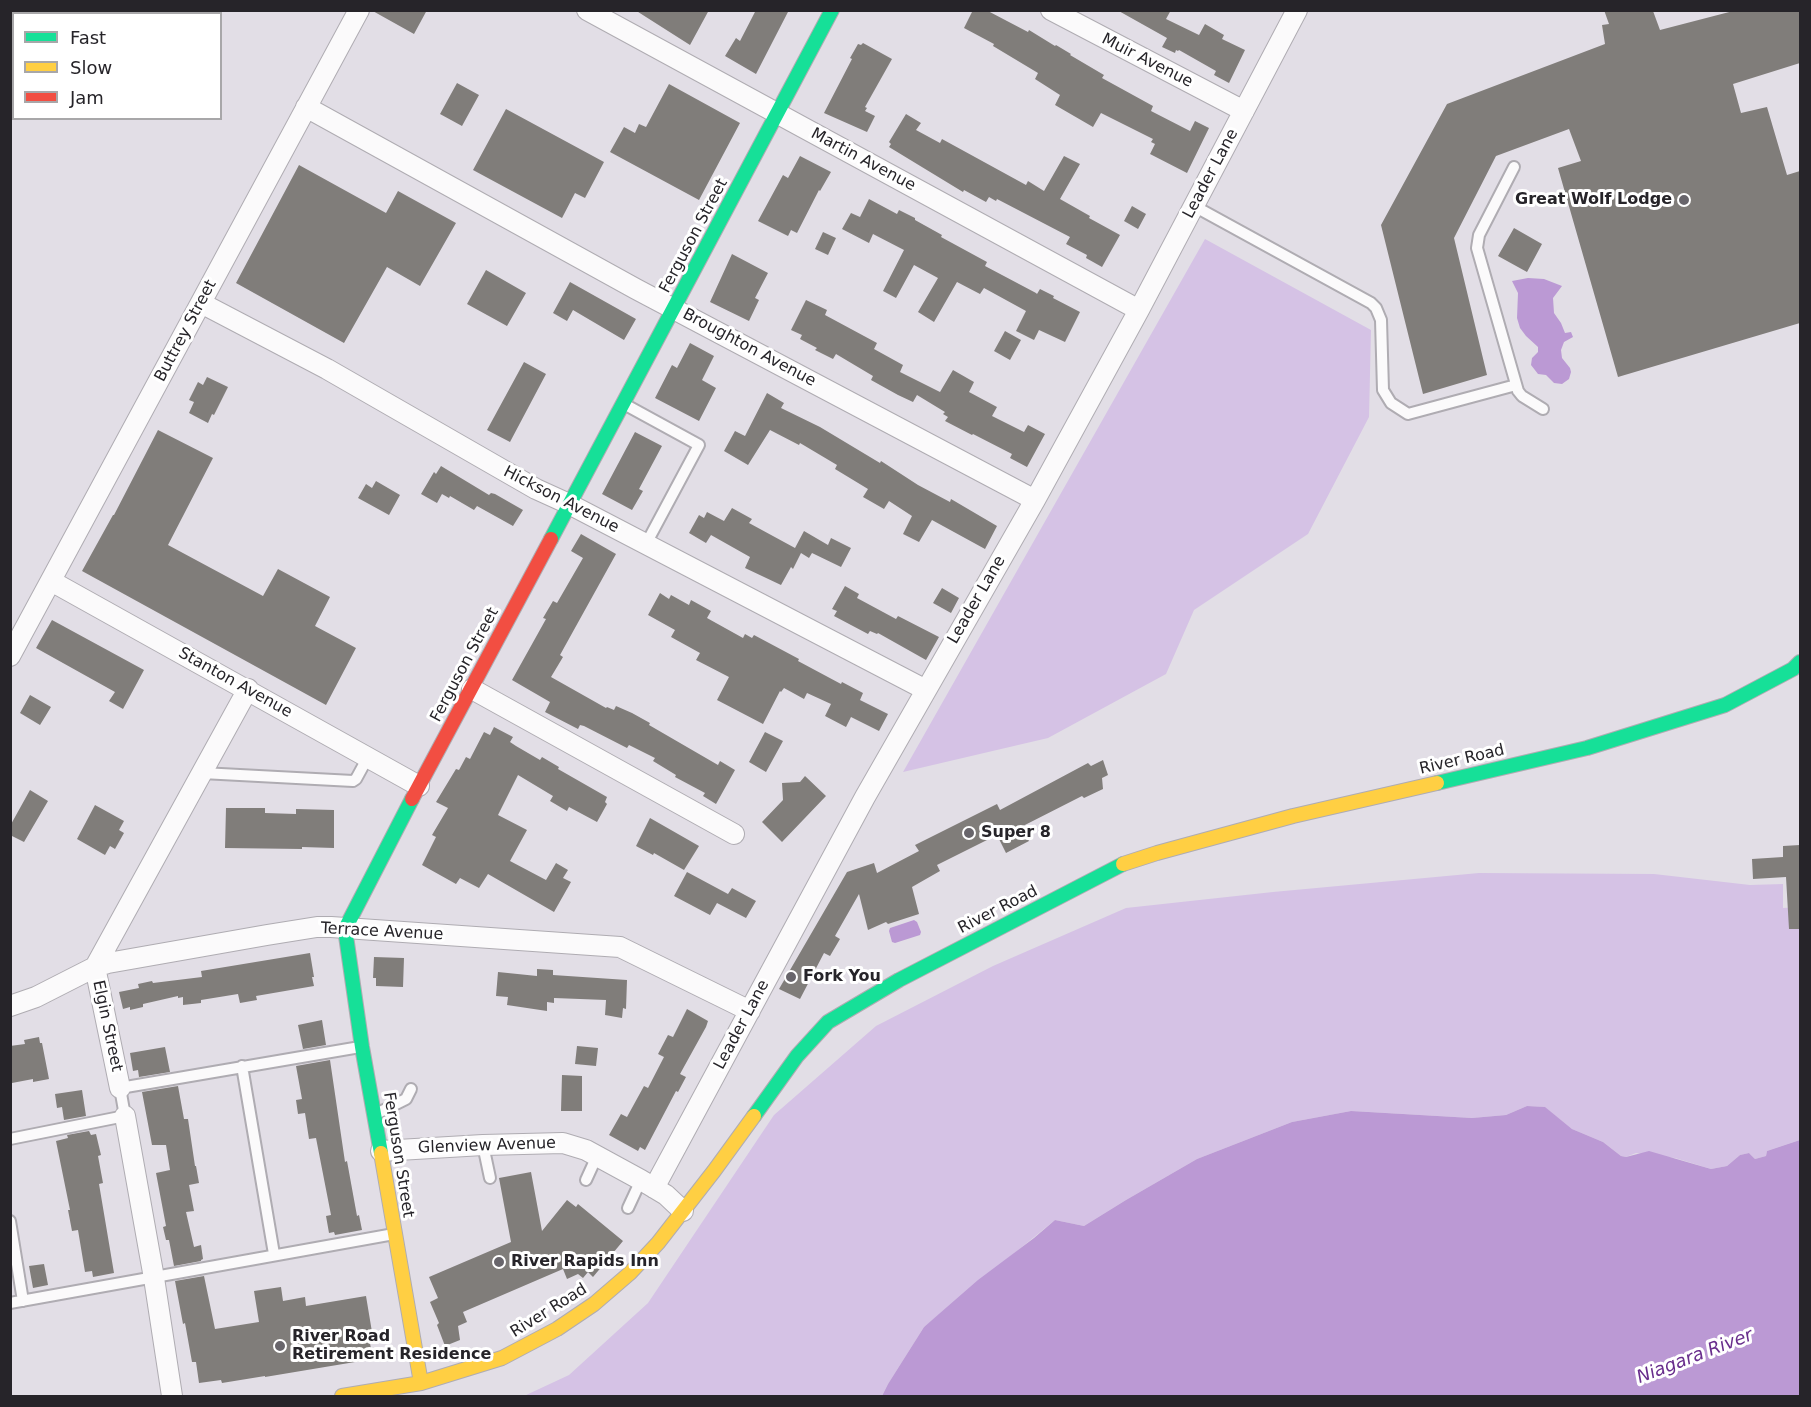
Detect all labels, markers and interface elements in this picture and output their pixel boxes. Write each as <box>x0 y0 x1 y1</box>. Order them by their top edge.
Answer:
legend <box>12 12 222 120</box>
text: Fast <box>70 27 106 48</box>
street label: Muir Avenue <box>1098 30 1196 92</box>
text: Slow <box>70 57 112 78</box>
text: Jam <box>70 87 104 108</box>
street label: Martin Avenue <box>807 124 919 196</box>
street label: Leader Lane <box>1179 126 1243 222</box>
street label: Ferguson Street <box>656 176 732 296</box>
place label: Great Wolf Lodge <box>1515 190 1672 210</box>
marker: Great Wolf Lodge <box>1677 193 1691 207</box>
street label: Buttrey Street <box>151 277 221 385</box>
street label: Broughton Avenue <box>679 305 819 391</box>
street label: Hickson Avenue <box>500 463 622 537</box>
street label: Leader Lane <box>944 552 1010 648</box>
street label: Ferguson Street <box>427 605 503 725</box>
street label: Stanton Avenue <box>175 644 295 722</box>
street label: River Road <box>1418 741 1506 779</box>
place label: Super 8 <box>981 823 1051 843</box>
marker: Super 8 <box>962 826 976 840</box>
street label: River Road <box>955 882 1041 938</box>
street label: Terrace Avenue <box>320 919 444 945</box>
place label: Fork You <box>803 967 881 987</box>
marker: Fork You <box>784 970 798 984</box>
street label: Leader Lane <box>710 977 774 1073</box>
street label: Elgin Street <box>88 979 126 1073</box>
street label: Ferguson Street <box>379 1091 417 1219</box>
street label: Glenview Avenue <box>418 1134 556 1158</box>
place label: River Rapids Inn <box>511 1252 659 1272</box>
marker: River Rapids Inn <box>492 1255 506 1269</box>
street label: River Road <box>507 1280 591 1342</box>
water label: Niagara River <box>1634 1325 1756 1389</box>
place label: River Road Retirement Residence <box>292 1327 491 1365</box>
marker: River Road Retirement Residence <box>273 1339 287 1353</box>

